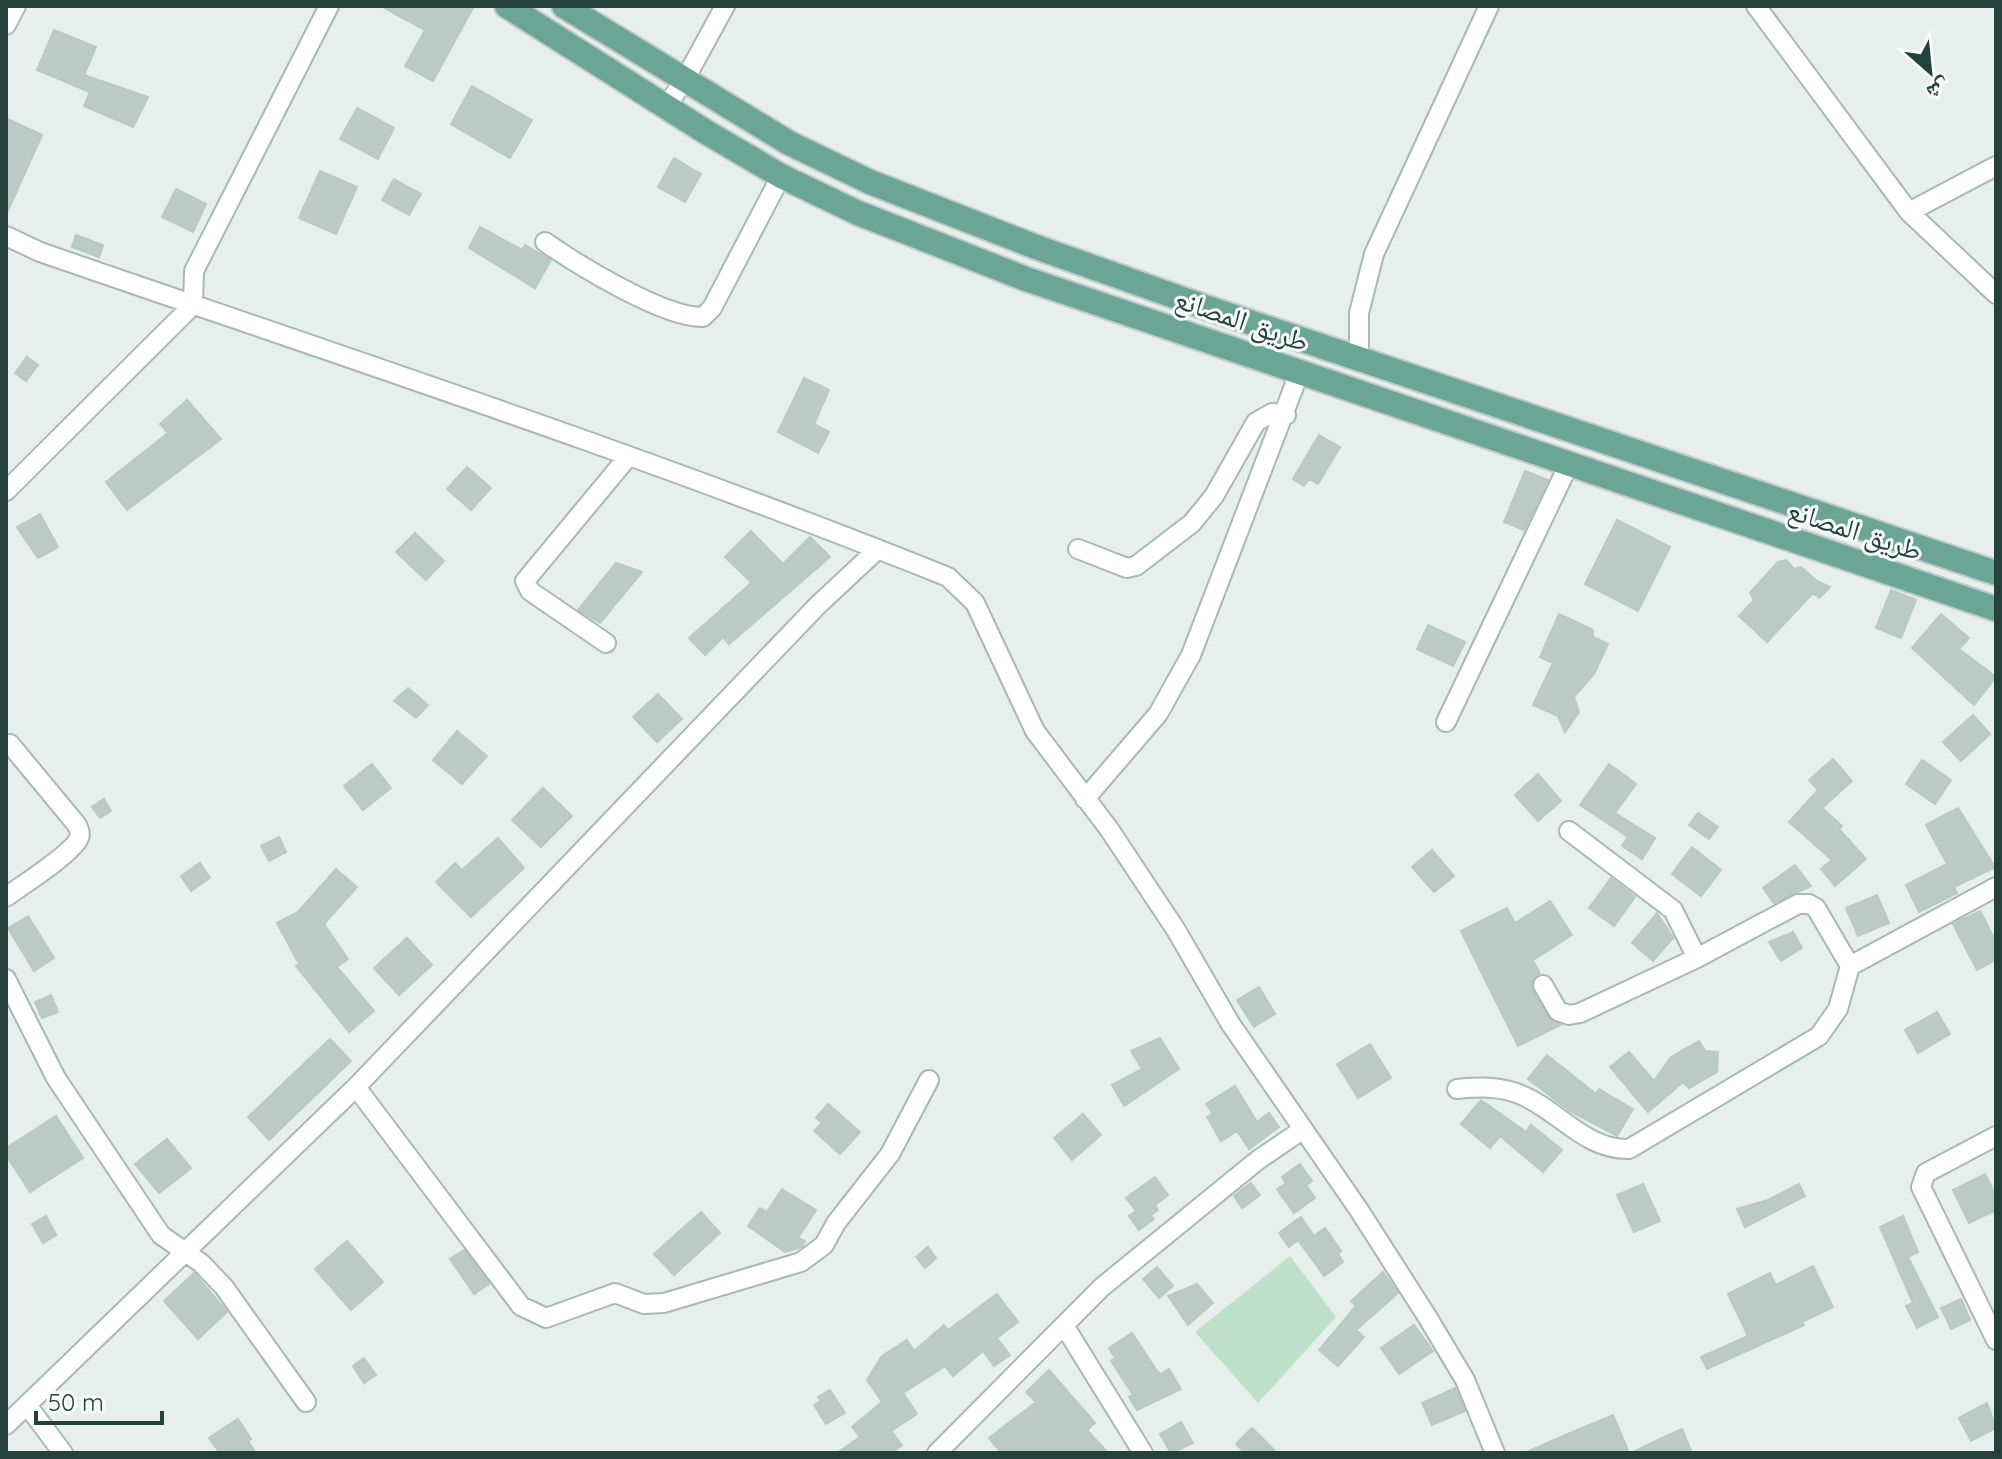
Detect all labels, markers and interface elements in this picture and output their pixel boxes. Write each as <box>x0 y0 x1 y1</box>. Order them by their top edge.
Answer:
north arrow <box>1890 32 1970 112</box>
text: ش <box>1922 72 1956 108</box>
street label: طريق المصانع <box>1170 280 1314 360</box>
street label: طريق المصانع <box>1783 491 1927 569</box>
scale bar <box>36 1375 162 1425</box>
text: 50 m <box>48 1387 104 1417</box>

